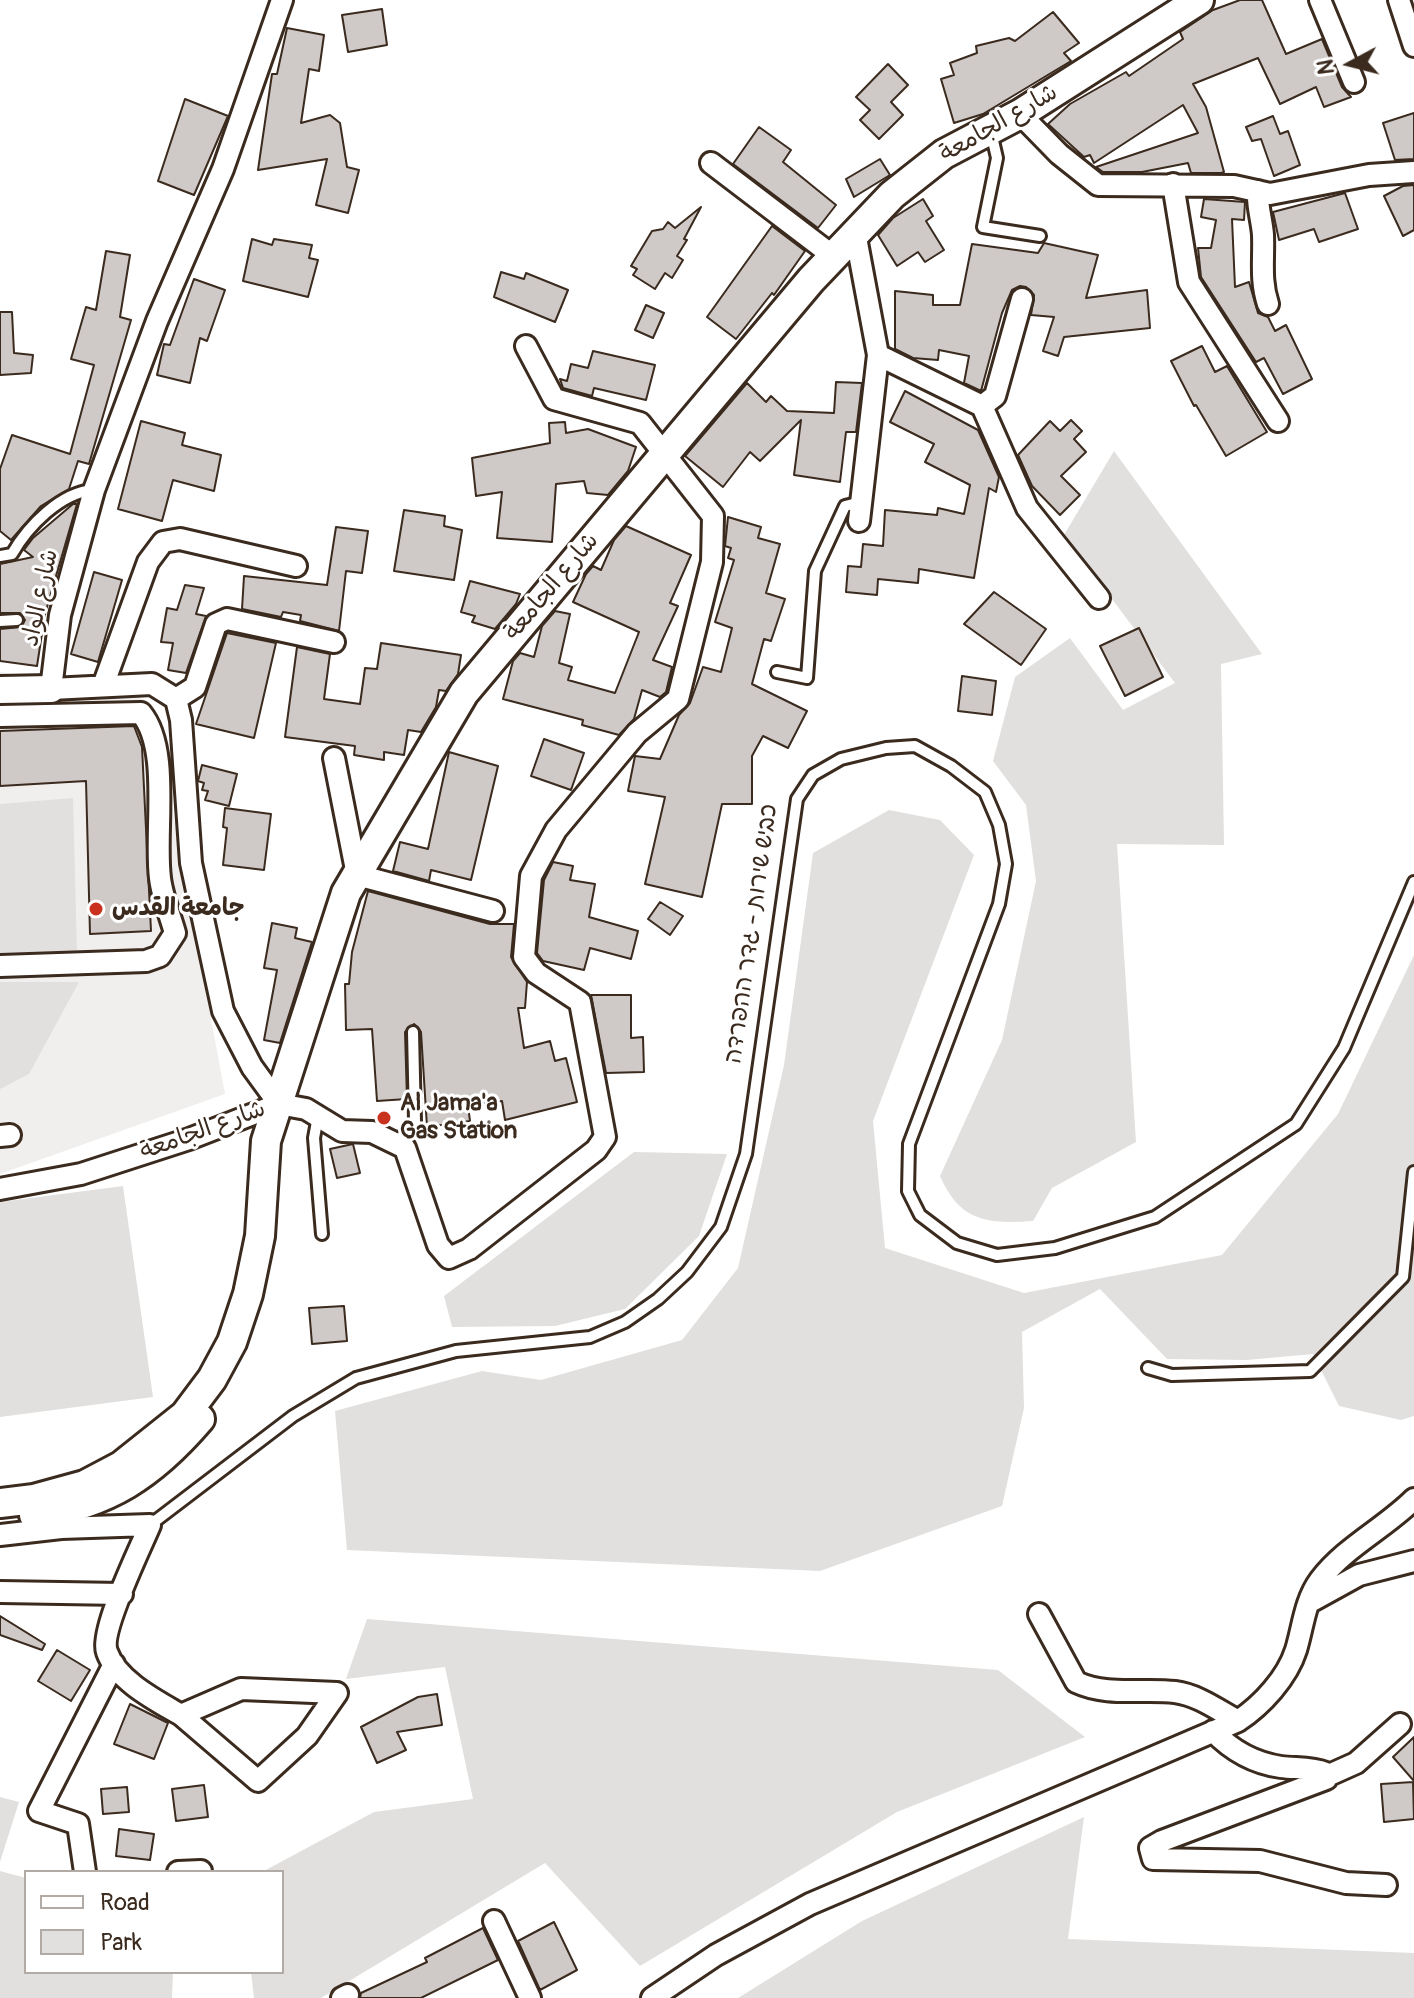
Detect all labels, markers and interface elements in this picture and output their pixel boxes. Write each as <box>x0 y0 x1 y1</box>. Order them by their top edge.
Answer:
north arrow <box>1310 24 1390 104</box>
text: N <box>1311 58 1341 76</box>
street label: شارع الجامعة <box>935 79 1063 169</box>
street label: شارع الجامعة <box>499 527 605 647</box>
street label: شارع الواد <box>17 547 65 649</box>
street label: כביש שירות - גדר ההפרדה <box>720 802 784 1066</box>
place label: جامعة القدس <box>112 895 244 923</box>
marker: جامعة القدس <box>87 900 105 918</box>
place label: Al Jama'a Gas Station <box>400 1090 517 1146</box>
street label: شارع الجامعة <box>136 1095 270 1167</box>
marker: Al Jama'a Gas Station <box>375 1109 393 1127</box>
legend <box>24 1870 284 1974</box>
text: Road <box>100 1888 150 1917</box>
text: Park <box>100 1928 142 1957</box>

